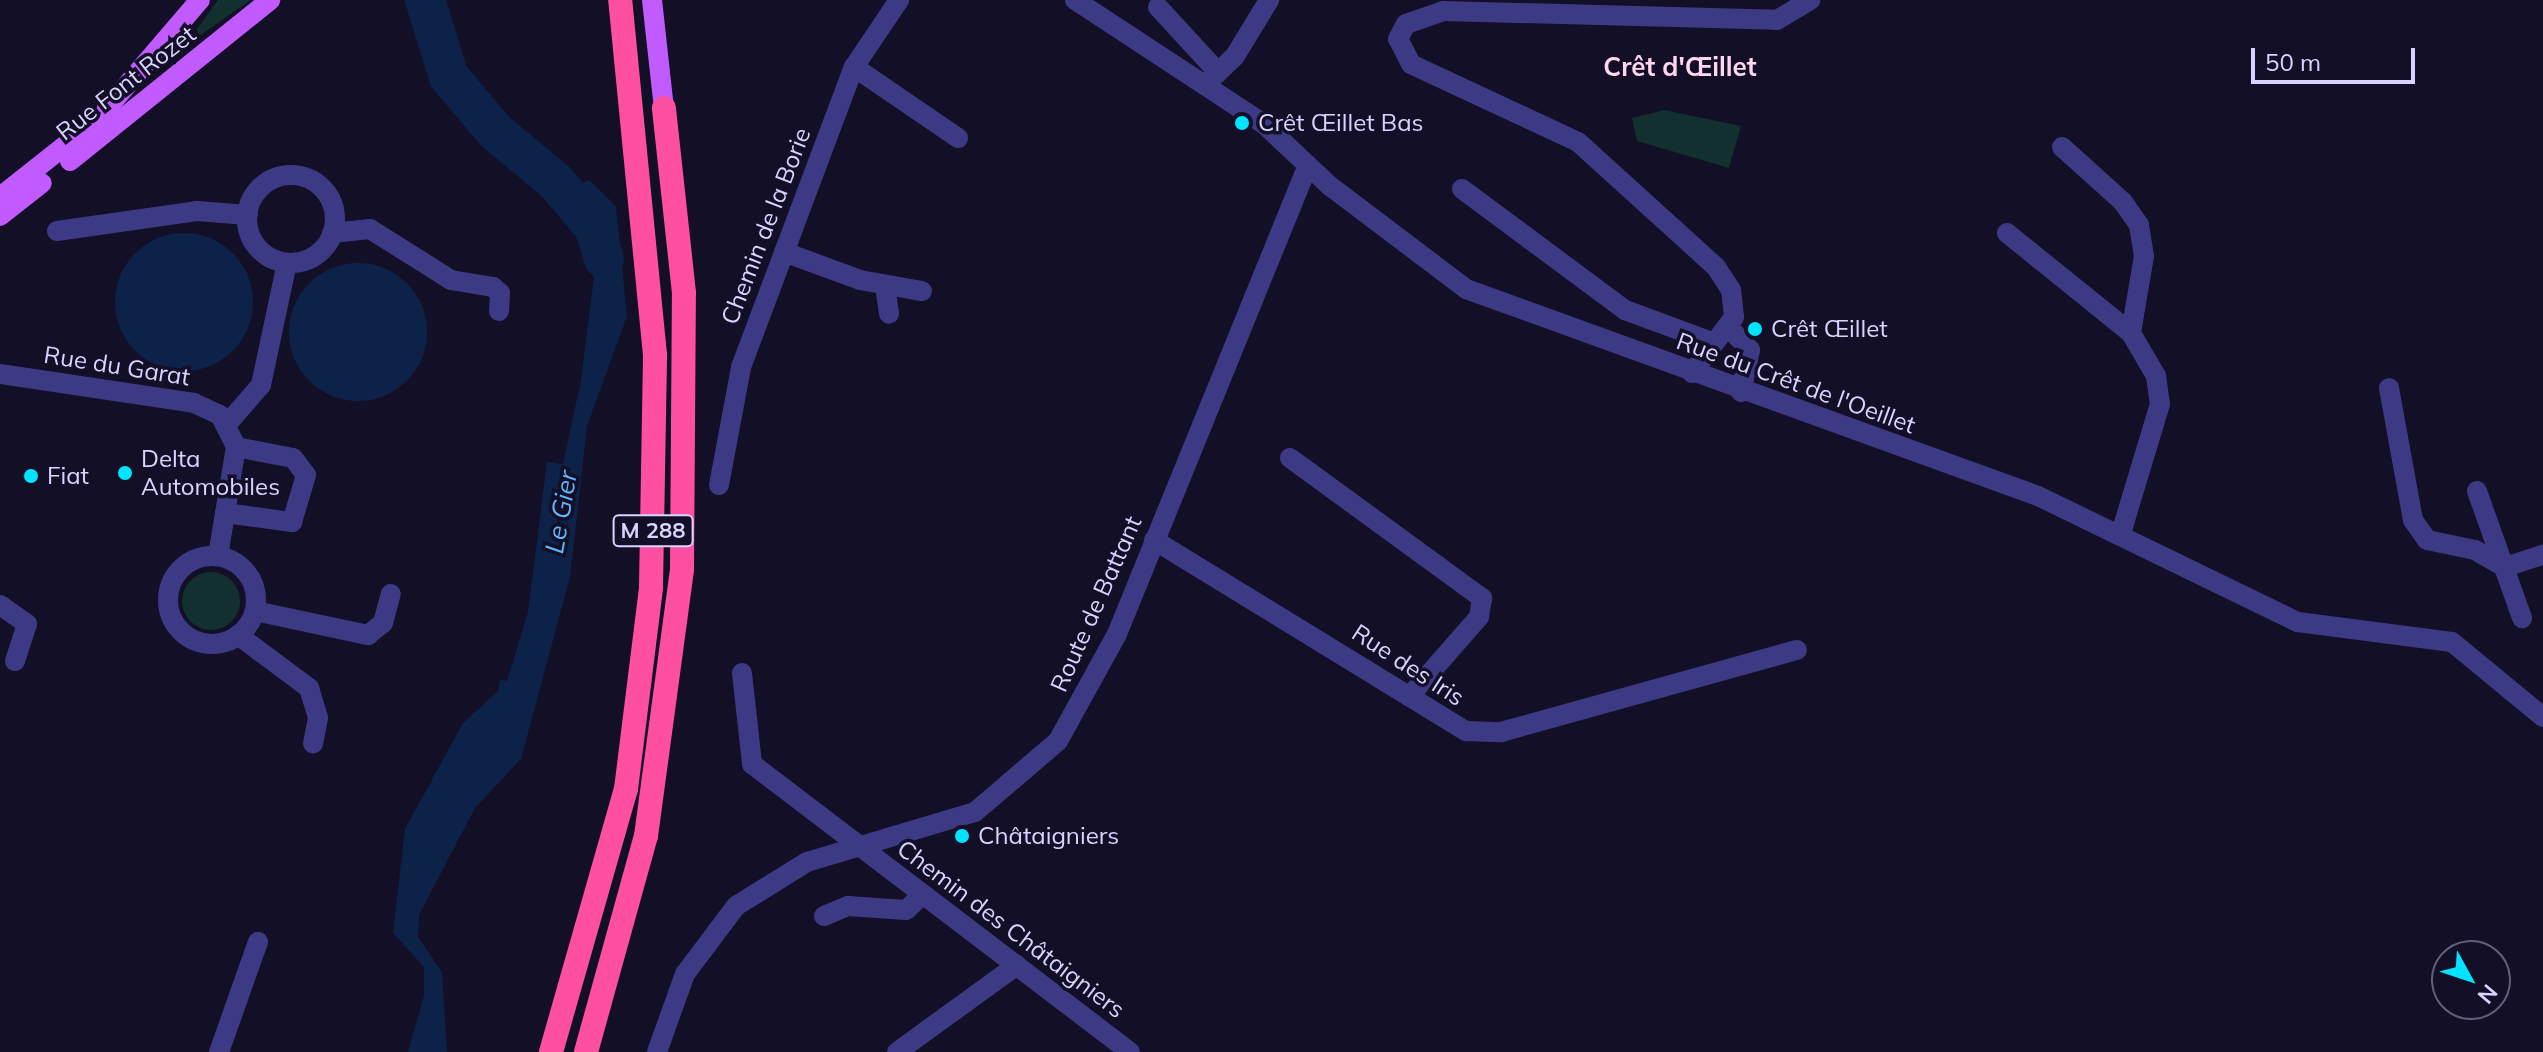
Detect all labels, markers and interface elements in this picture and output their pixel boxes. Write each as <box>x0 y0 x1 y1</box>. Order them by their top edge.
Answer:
street label: Rue Font Rozet <box>51 20 201 146</box>
scale bar <box>2255 32 2419 82</box>
text: 50 m <box>2265 47 2321 77</box>
district label: Crêt d'Œillet <box>1603 51 1757 83</box>
place label: Crêt Œillet Bas <box>1258 109 1423 137</box>
marker: Crêt Œillet Bas <box>1233 114 1251 132</box>
street label: Chemin de la Borie <box>715 124 817 328</box>
place label: Crêt Œillet <box>1771 315 1888 343</box>
marker: Crêt Œillet <box>1746 320 1764 338</box>
street label: Rue du Crêt de l'Oeillet <box>1673 326 1919 440</box>
street label: Rue du Garat <box>42 340 192 392</box>
place label: Delta Automobiles <box>141 445 280 501</box>
place label: Fiat <box>47 462 89 490</box>
marker: Delta Automobiles <box>116 464 134 482</box>
marker: Fiat <box>22 467 40 485</box>
water label: Le Gier <box>538 468 584 556</box>
street label: Route de Battant <box>1044 512 1148 696</box>
road number: M 288 <box>611 513 695 549</box>
street label: Rue des Iris <box>1347 618 1469 712</box>
place label: Châtaigniers <box>978 822 1119 850</box>
marker: Châtaigniers <box>953 827 971 845</box>
street label: Chemin des Châtaigniers <box>892 834 1130 1024</box>
north arrow <box>2431 940 2511 1020</box>
text: N <box>2472 979 2504 1010</box>

